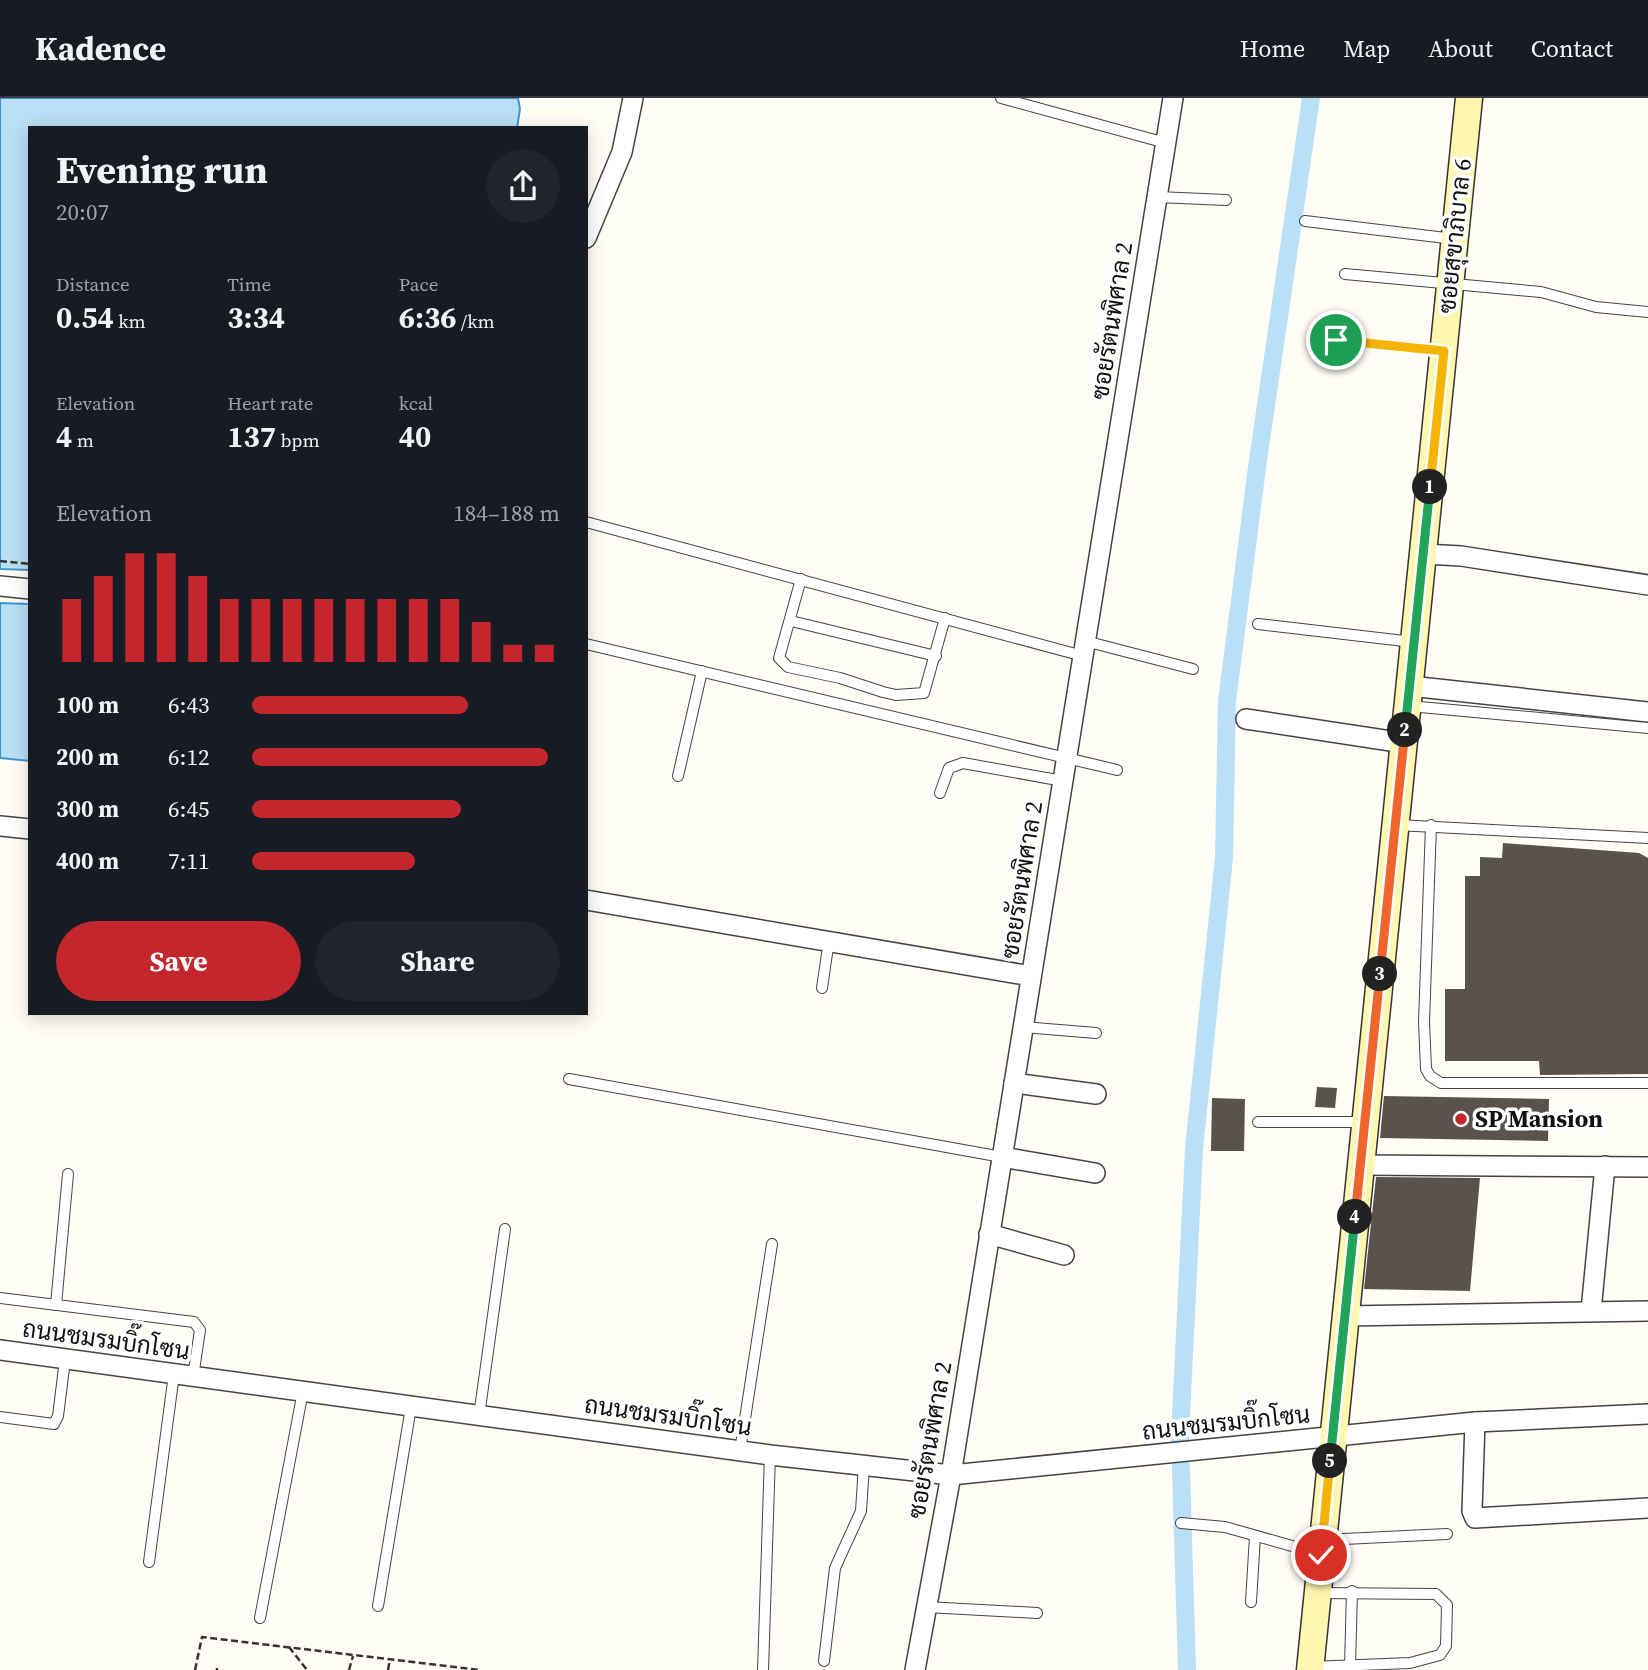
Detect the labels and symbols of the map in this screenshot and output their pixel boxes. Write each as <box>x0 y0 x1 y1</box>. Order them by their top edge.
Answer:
street label: ซอยสุขาภิบาล 6 <box>1430 157 1479 315</box>
street label: ซอยรัตนพิศาล 2 <box>1083 240 1140 402</box>
pin <box>1306 310 1366 370</box>
pin: 1 <box>1412 470 1448 504</box>
pin: 2 <box>1388 712 1422 748</box>
street label: ซอยรัตนพิศาล 2 <box>993 799 1050 961</box>
pin: 3 <box>1362 956 1398 992</box>
place label: SP Mansion <box>1475 1102 1603 1135</box>
marker: SP Mansion <box>1453 1111 1469 1127</box>
pin: 4 <box>1338 1200 1372 1234</box>
street label: ถนนชมรมบิ๊กโซน <box>20 1308 192 1368</box>
street label: ซอยรัตนพิศาล 2 <box>899 1359 960 1521</box>
street label: ถนนชมรมบิ๊กโซน <box>582 1384 754 1444</box>
street label: ถนนชมรมบิ๊กโซน <box>1140 1393 1312 1448</box>
pin: 5 <box>1312 1444 1348 1478</box>
pin <box>1291 1525 1351 1585</box>

